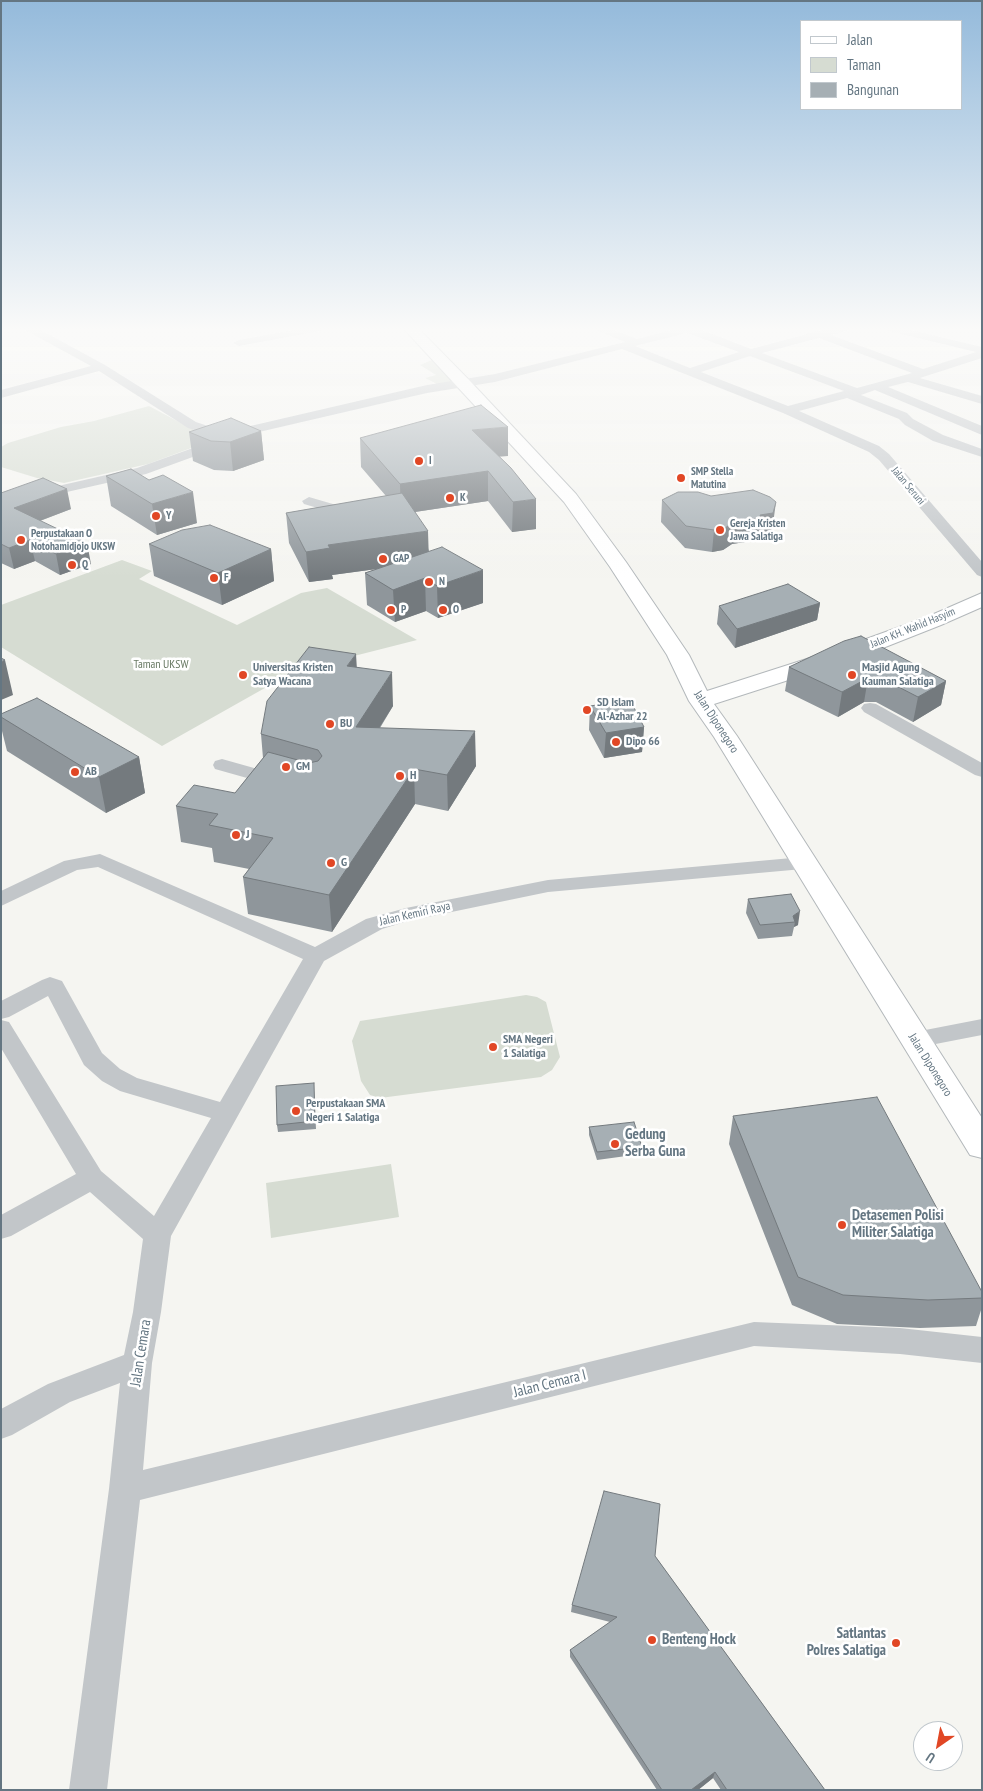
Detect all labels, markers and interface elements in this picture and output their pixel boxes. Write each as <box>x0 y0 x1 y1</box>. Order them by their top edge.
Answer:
legend <box>800 20 963 110</box>
text: Jalan <box>847 30 873 49</box>
text: Taman <box>847 55 881 74</box>
text: Bangunan <box>847 80 899 99</box>
place label: I <box>429 454 432 468</box>
marker: I <box>413 455 425 467</box>
street label: Jalan Seruni <box>888 464 928 508</box>
place label: SMP Stella Matutina <box>691 465 733 491</box>
marker: SMP Stella Matutina <box>675 472 687 484</box>
place label: K <box>460 491 466 505</box>
marker: K <box>444 492 456 504</box>
place label: Y <box>166 509 171 523</box>
marker: Y <box>150 510 162 522</box>
place label: Gereja Kristen Jawa Salatiga <box>730 517 785 543</box>
marker: Gereja Kristen Jawa Salatiga <box>714 524 726 536</box>
place label: Perpustakaan O Notohamidjojo UKSW <box>31 527 115 553</box>
marker: Perpustakaan O Notohamidjojo UKSW <box>15 534 27 546</box>
place label: GAP <box>393 552 409 566</box>
marker: GAP <box>377 553 389 565</box>
place label: Q <box>82 558 88 572</box>
marker: Q <box>66 559 78 571</box>
place label: F <box>224 571 229 585</box>
marker: F <box>208 572 220 584</box>
place label: N <box>439 575 445 589</box>
marker: N <box>423 576 435 588</box>
place label: P <box>401 603 406 617</box>
place label: O <box>453 603 459 617</box>
marker: P <box>385 604 397 616</box>
marker: O <box>437 604 449 616</box>
street label: Jalan KH. Wahid Hasyim <box>869 605 957 651</box>
park label: Taman UKSW <box>134 658 188 672</box>
place label: Universitas Kristen Satya Wacana <box>253 661 333 689</box>
place label: Masjid Agung Kauman Salatiga <box>862 661 934 689</box>
marker: Universitas Kristen Satya Wacana <box>237 669 249 681</box>
marker: Masjid Agung Kauman Salatiga <box>846 669 858 681</box>
street label: Jalan Diponegoro <box>691 688 741 756</box>
place label: SD Islam Al-Azhar 22 <box>597 696 648 724</box>
marker: SD Islam Al-Azhar 22 <box>581 704 593 716</box>
place label: BU <box>340 717 352 731</box>
marker: BU <box>324 718 336 730</box>
place label: Dipo 66 <box>626 735 660 749</box>
marker: Dipo 66 <box>610 736 622 748</box>
place label: GM <box>296 760 310 774</box>
marker: GM <box>280 761 292 773</box>
place label: AB <box>85 765 97 779</box>
marker: AB <box>69 766 81 778</box>
place label: H <box>410 769 416 783</box>
marker: H <box>394 770 406 782</box>
place label: J <box>246 828 249 842</box>
marker: J <box>230 829 242 841</box>
place label: G <box>341 856 347 870</box>
marker: G <box>325 857 337 869</box>
street label: Jalan Kemiri Raya <box>378 899 452 929</box>
street label: Jalan Diponegoro <box>905 1031 955 1099</box>
place label: SMA Negeri 1 Salatiga <box>503 1033 553 1061</box>
marker: SMA Negeri 1 Salatiga <box>487 1041 499 1053</box>
place label: Perpustakaan SMA Negeri 1 Salatiga <box>306 1097 385 1125</box>
marker: Perpustakaan SMA Negeri 1 Salatiga <box>290 1105 302 1117</box>
place label: Gedung Serba Guna <box>625 1126 685 1161</box>
marker: Gedung Serba Guna <box>609 1138 621 1150</box>
place label: Detasemen Polisi Militer Salatiga <box>852 1207 944 1242</box>
marker: Detasemen Polisi Militer Salatiga <box>836 1219 848 1231</box>
street label: Jalan Cemara <box>127 1318 155 1388</box>
street label: Jalan Cemara I <box>512 1366 588 1402</box>
place label: Satlantas Polres Salatiga <box>807 1625 886 1660</box>
place label: Benteng Hock <box>662 1631 736 1649</box>
marker: Benteng Hock <box>646 1634 658 1646</box>
marker: Satlantas Polres Salatiga <box>890 1637 902 1649</box>
north arrow <box>913 1721 963 1771</box>
text: U <box>922 1748 938 1767</box>

